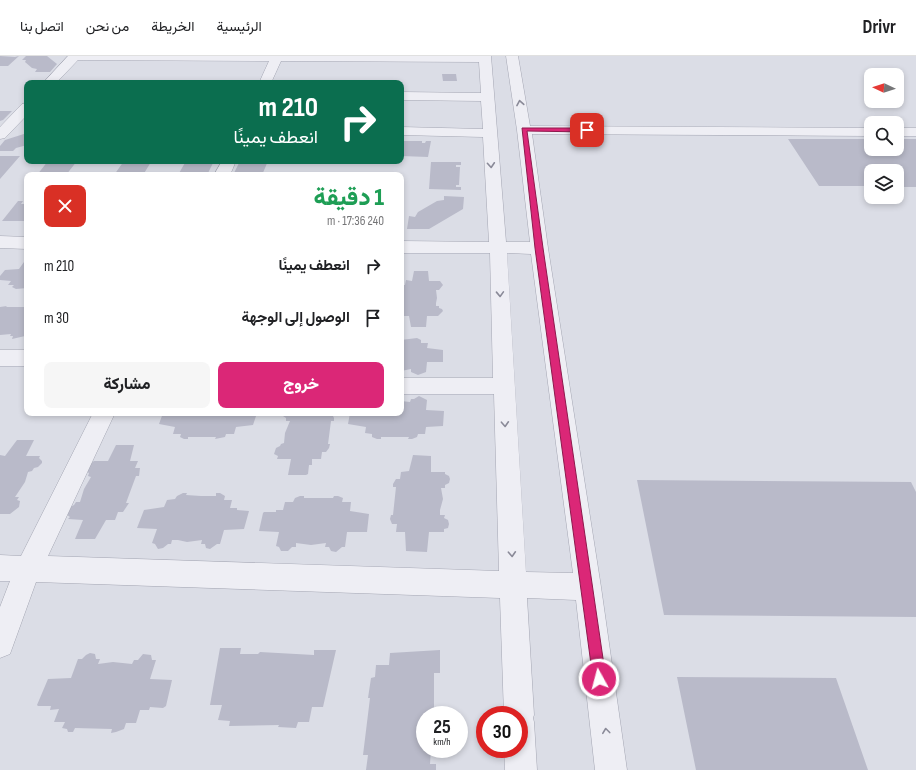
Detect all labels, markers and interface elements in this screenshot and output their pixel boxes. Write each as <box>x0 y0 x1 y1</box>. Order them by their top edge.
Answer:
text: Drivr <box>863 16 896 39</box>
text: اتصل بنا <box>20 18 64 35</box>
text: من نحن <box>86 18 129 35</box>
text: الخريطة <box>151 18 194 35</box>
text: الرئيسية <box>216 18 262 35</box>
north arrow <box>864 68 904 108</box>
map controls <box>864 68 904 204</box>
text: 210 m <box>258 91 318 124</box>
icon: right <box>332 96 384 148</box>
one-way arrow <box>516 100 525 106</box>
pin <box>570 113 604 147</box>
button: search <box>864 116 904 156</box>
icon: arrive <box>576 119 598 141</box>
text: انعطف يمينًا <box>233 127 318 148</box>
one-way arrow <box>487 162 496 168</box>
button: layers <box>864 164 904 204</box>
text: 1 دقيقة <box>314 183 384 212</box>
button: close <box>44 185 86 227</box>
text: 240 m · 17:36 <box>327 213 384 229</box>
icon: right <box>362 255 384 277</box>
text: انعطف يمينًا <box>279 256 350 275</box>
text: 210 m <box>44 257 74 276</box>
one-way arrow <box>496 291 504 297</box>
icon: arrive <box>362 307 384 329</box>
text: الوصول إلى الوجهة <box>242 308 350 327</box>
text: 30 m <box>44 309 69 328</box>
button: مشاركة <box>44 362 210 408</box>
button: خروج <box>218 362 384 408</box>
one-way arrow <box>501 421 510 427</box>
one-way arrow <box>507 551 516 557</box>
position arrow <box>578 658 620 700</box>
speed limit sign: 30 <box>476 706 528 758</box>
text: 25 <box>433 715 451 739</box>
one-way arrow <box>602 728 611 734</box>
text: km/h <box>433 736 451 748</box>

